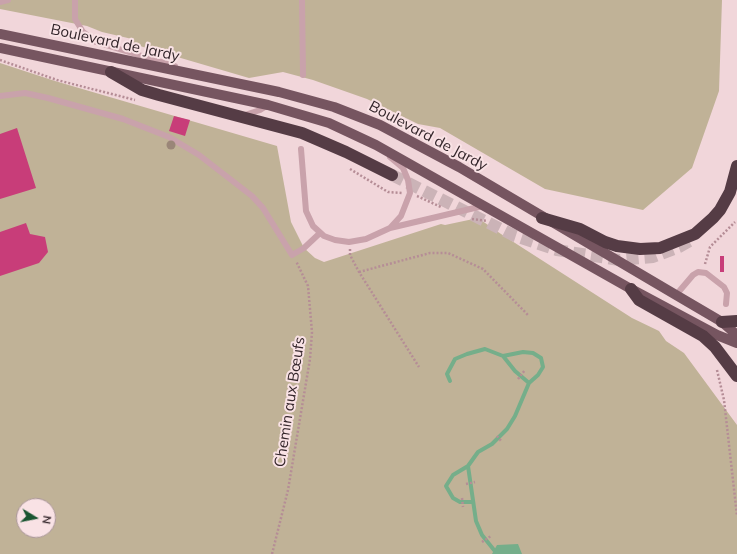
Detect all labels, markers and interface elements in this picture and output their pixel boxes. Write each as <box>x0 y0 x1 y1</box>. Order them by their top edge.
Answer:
street label: Boulevard de Jardy <box>49 21 181 65</box>
street label: Boulevard de Jardy <box>366 97 490 175</box>
street label: Chemin aux Bœufs <box>271 336 309 468</box>
north arrow <box>16 498 56 538</box>
text: N <box>39 515 54 525</box>

